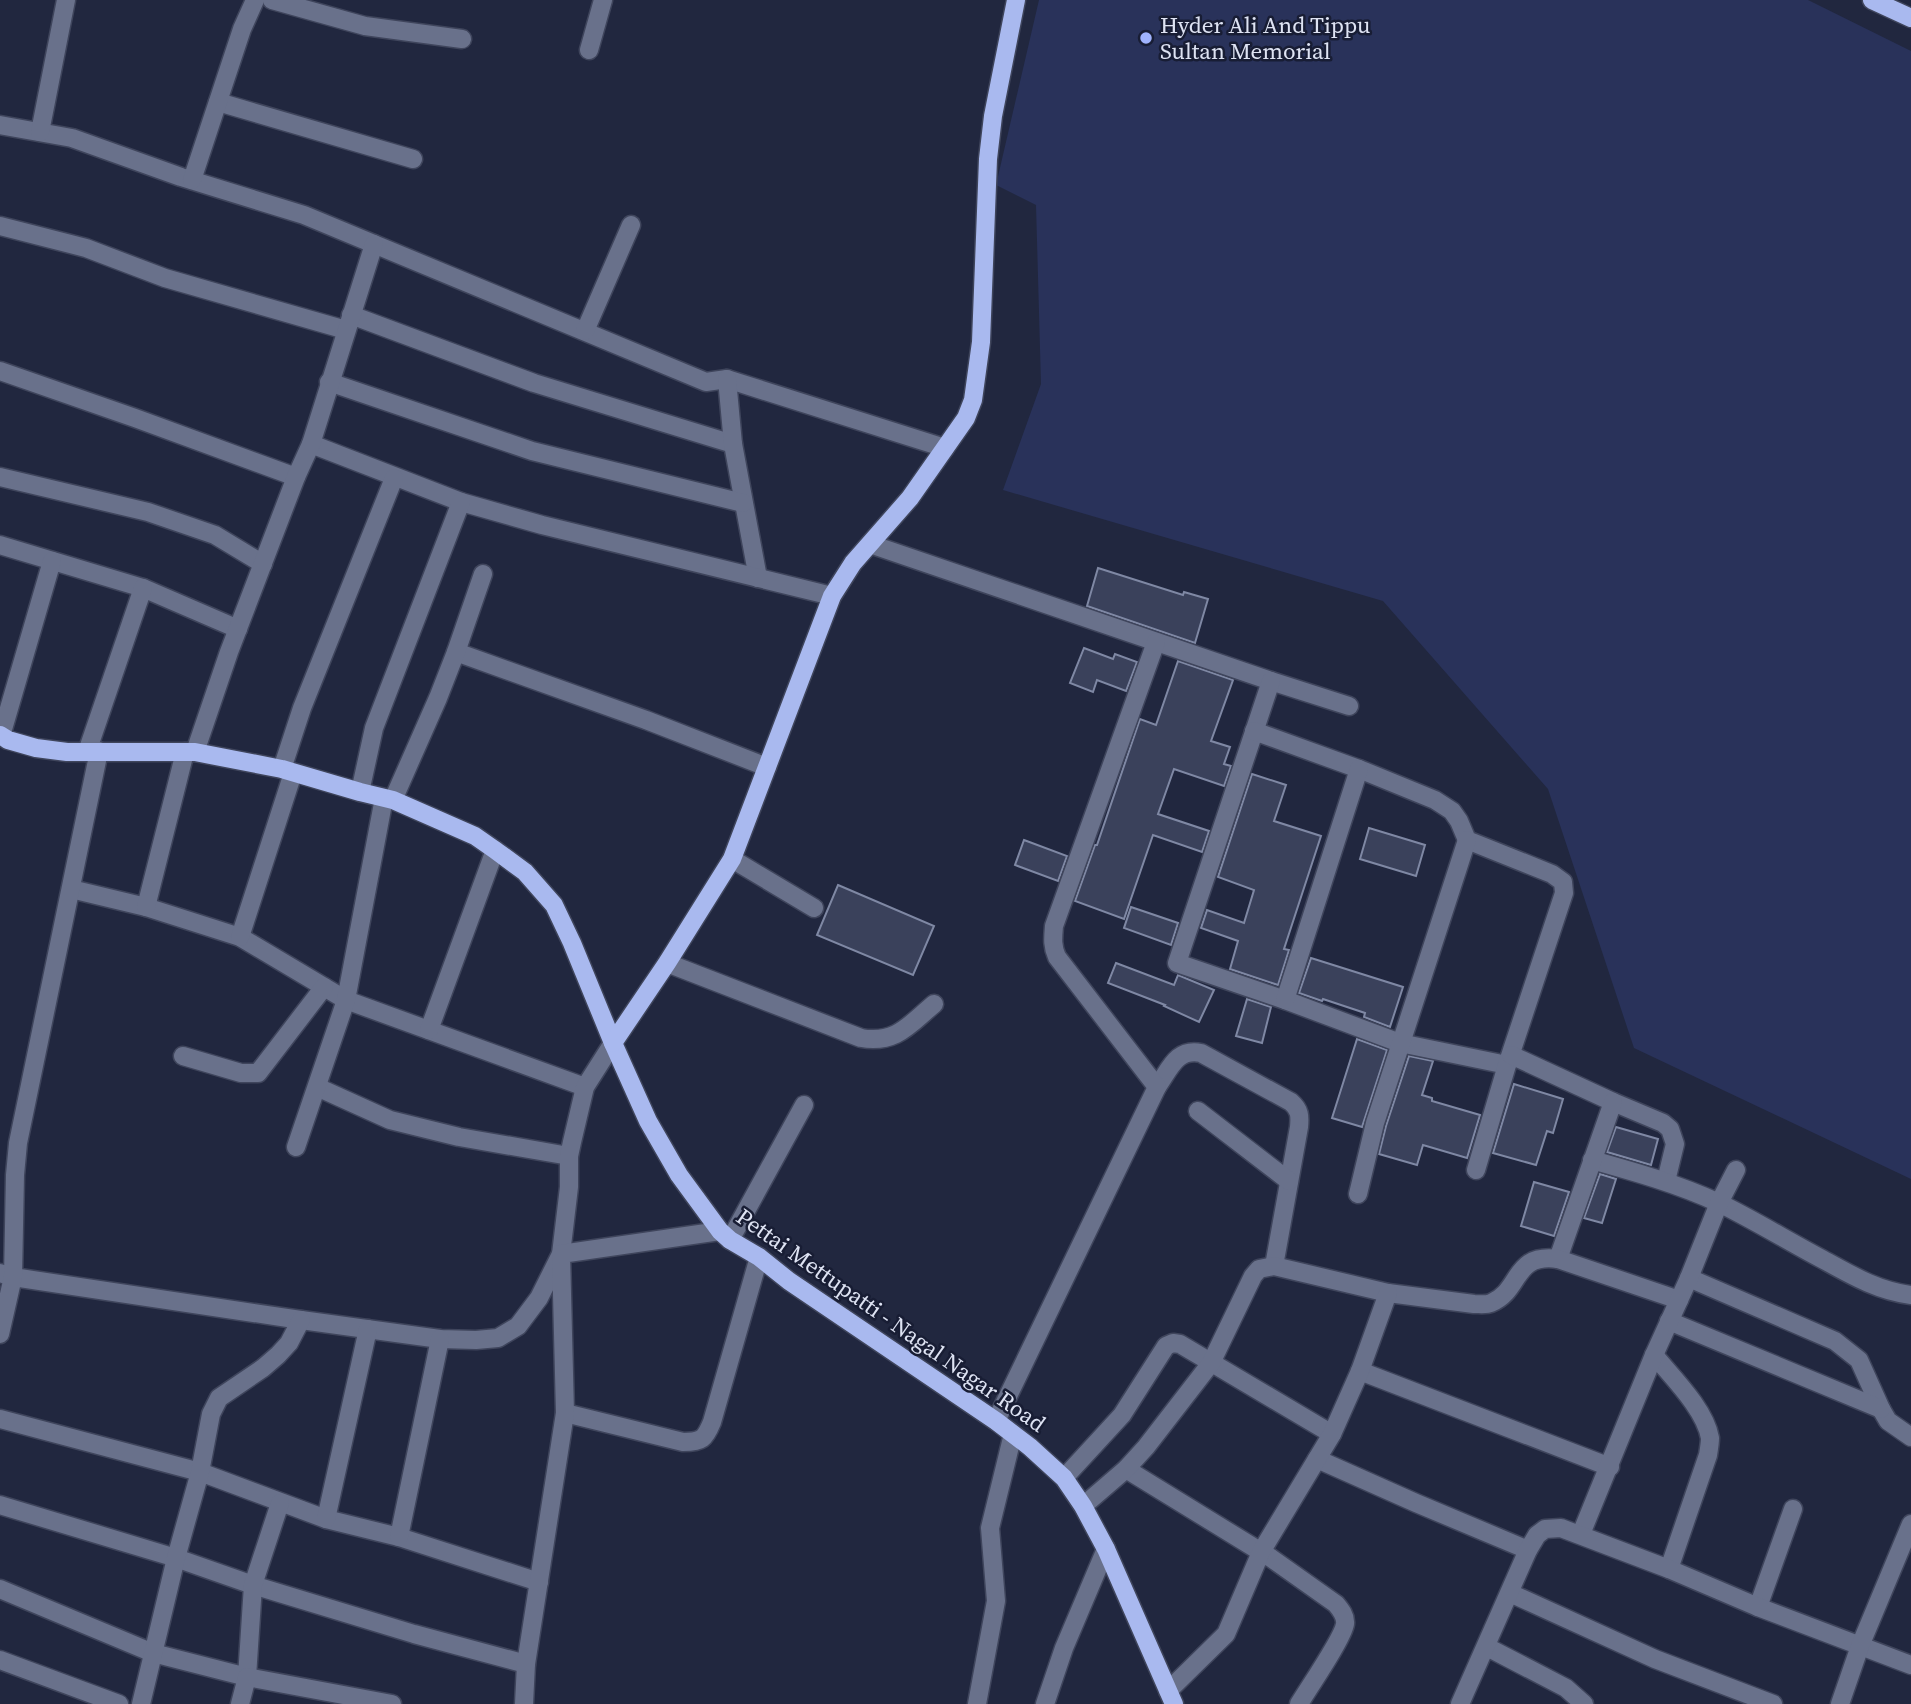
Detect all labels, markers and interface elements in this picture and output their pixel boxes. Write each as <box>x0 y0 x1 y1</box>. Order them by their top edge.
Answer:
place label: Hyder Ali And Tippu Sultan Memorial <box>1160 9 1370 67</box>
marker: Hyder Ali And Tippu Sultan Memorial <box>1138 30 1154 46</box>
street label: Pettai Mettupatti - Nagal Nagar Road <box>730 1200 1052 1440</box>

